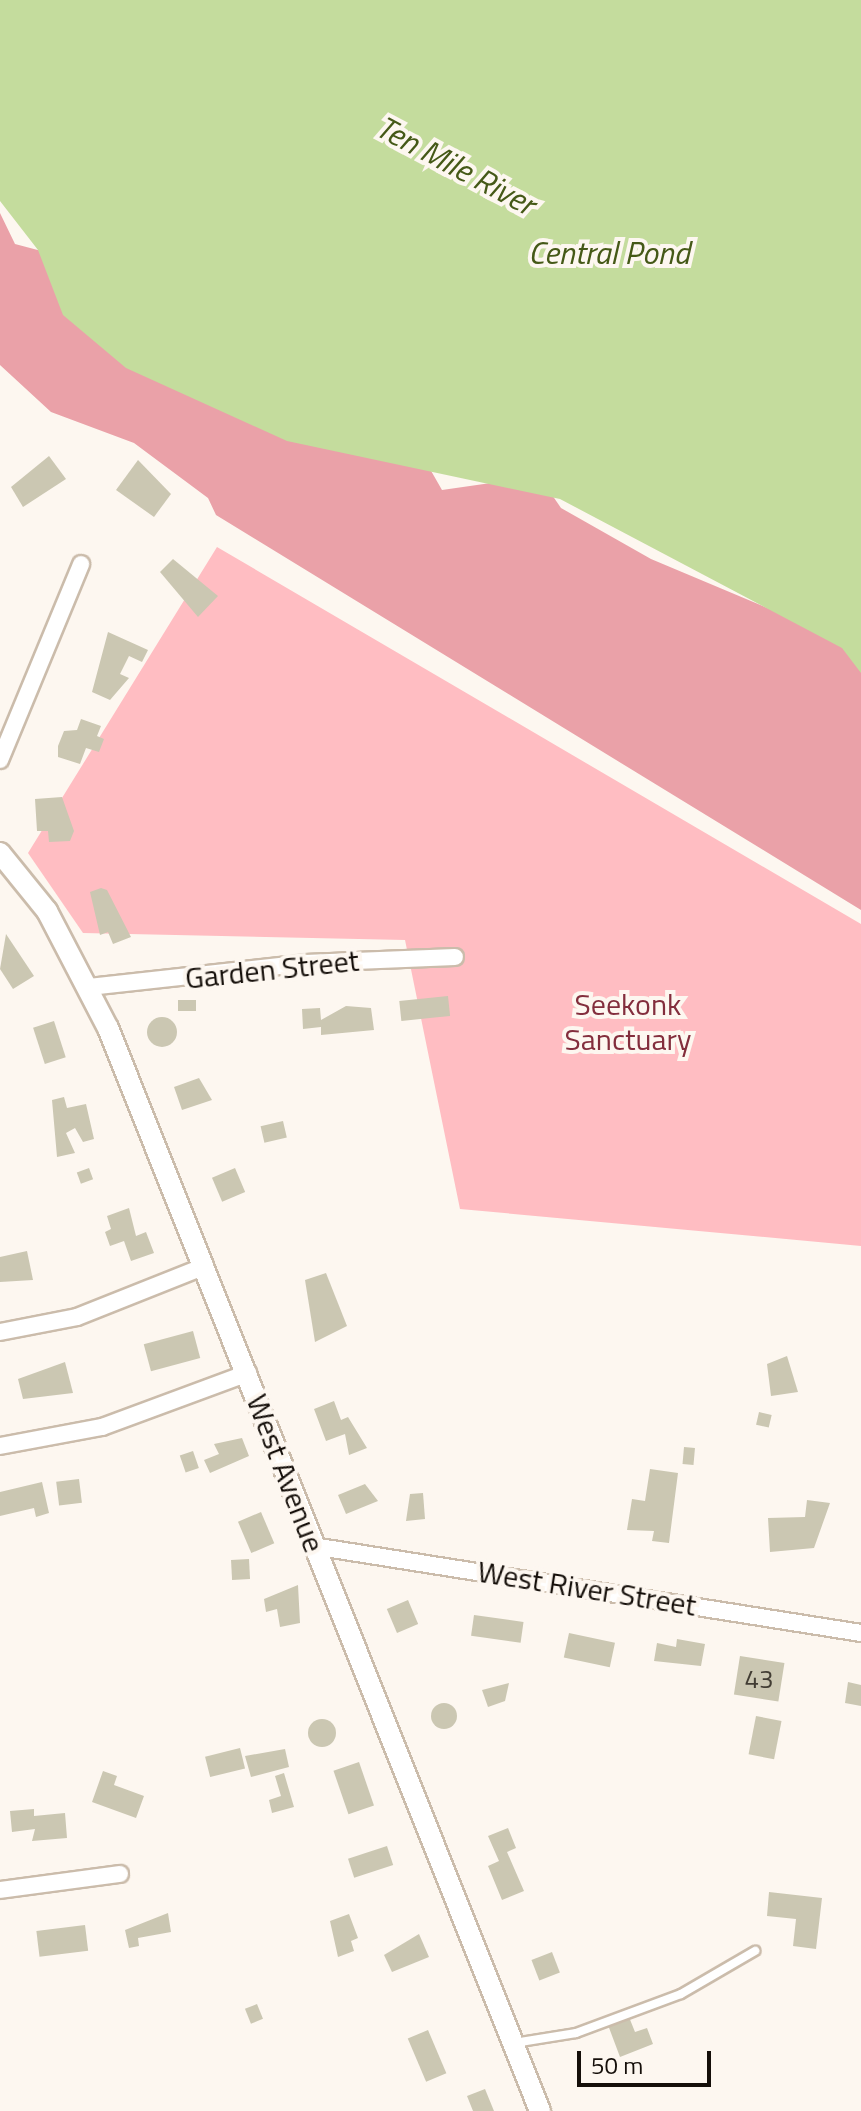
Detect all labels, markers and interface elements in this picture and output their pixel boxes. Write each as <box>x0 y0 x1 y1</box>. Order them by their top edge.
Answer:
water label: Ten Mile River <box>370 107 542 223</box>
water label: Central Pond <box>528 233 690 271</box>
street label: Garden Street <box>183 942 361 996</box>
park label: Seekonk Sanctuary <box>565 986 691 1056</box>
street label: West Avenue <box>239 1389 333 1557</box>
street label: West River Street <box>475 1553 699 1623</box>
house number: 43 <box>744 1663 774 1695</box>
scale bar <box>581 2035 715 2085</box>
text: 50 m <box>591 2047 643 2083</box>

